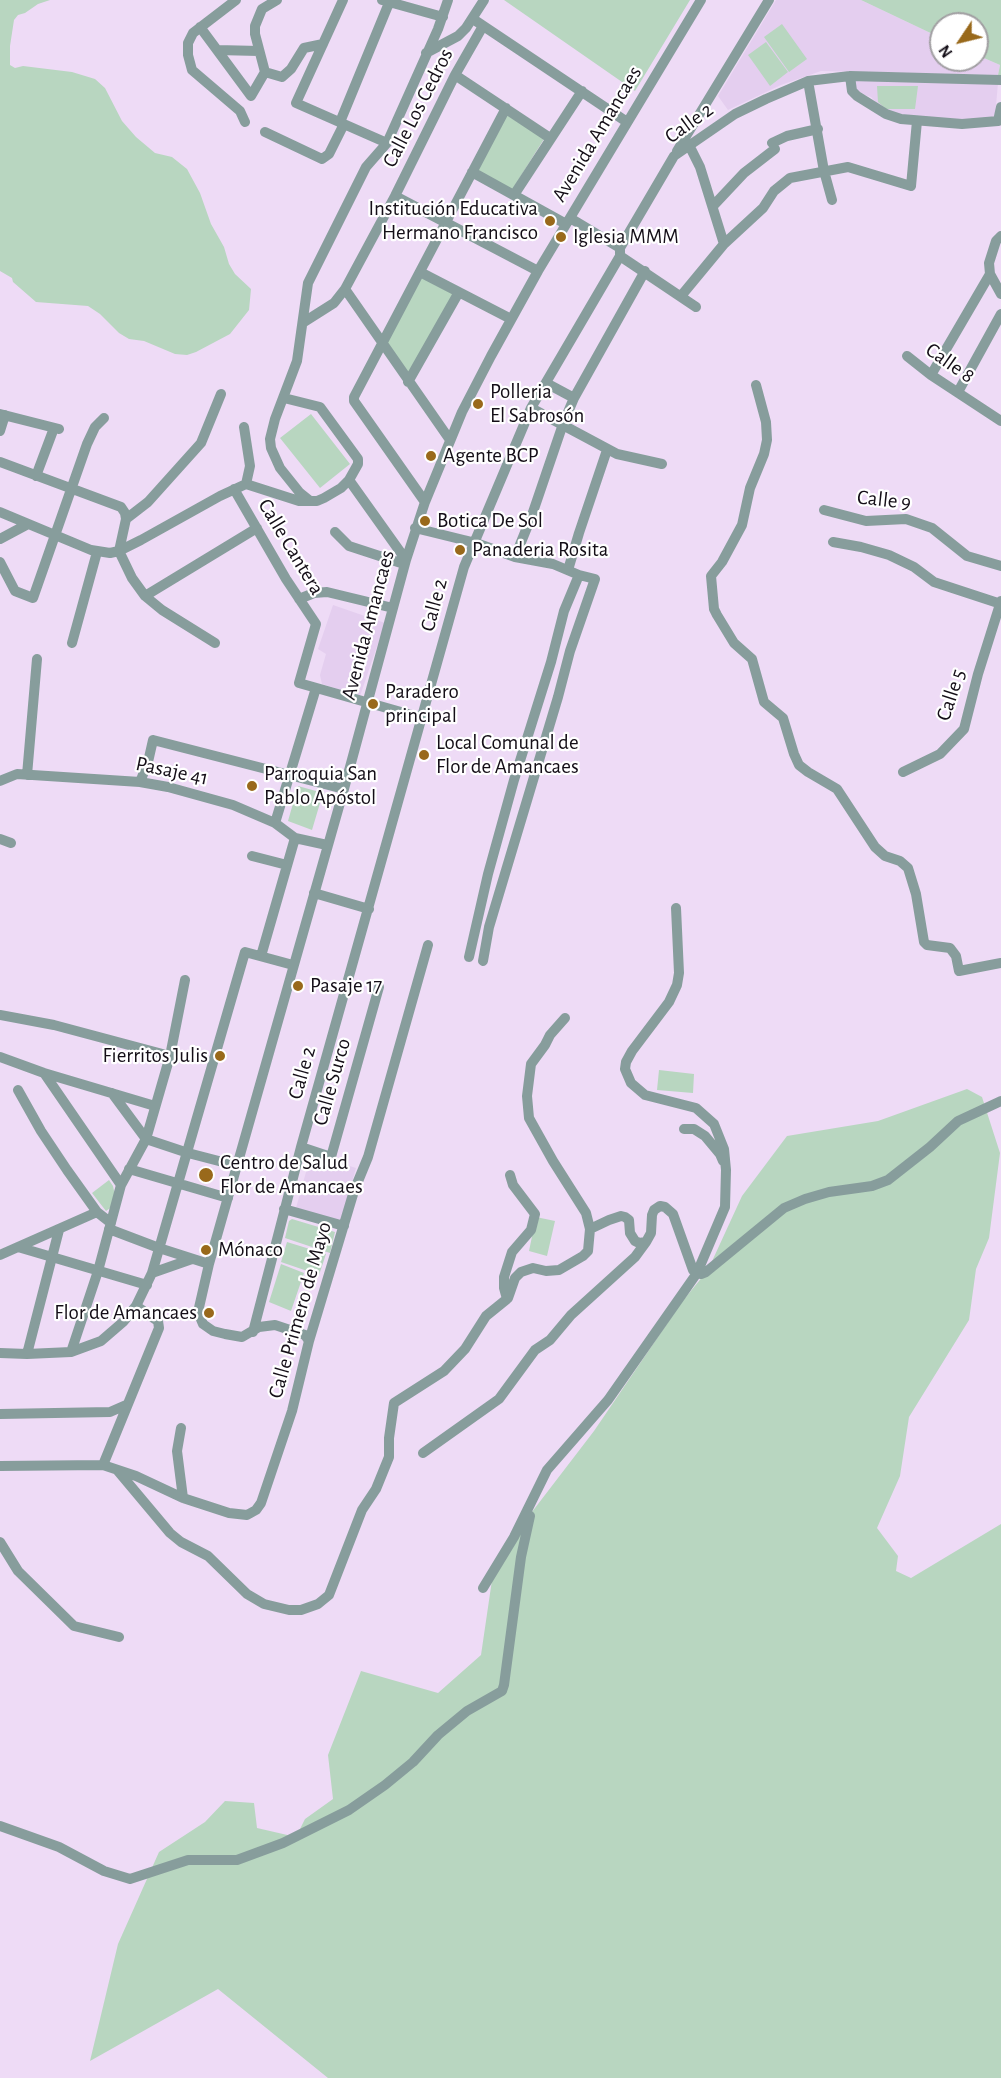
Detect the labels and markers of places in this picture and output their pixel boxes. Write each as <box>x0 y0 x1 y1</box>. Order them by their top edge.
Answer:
place label: Institución Educativa Hermano Francisco <box>369 196 538 246</box>
marker: Institución Educativa Hermano Francisco <box>543 214 557 228</box>
place label: Iglesia MMM <box>573 224 679 250</box>
marker: Iglesia MMM <box>554 230 568 244</box>
place label: Polleria El Sabrosón <box>490 379 584 429</box>
marker: Polleria El Sabrosón <box>471 397 485 411</box>
place label: Agente BCP <box>443 443 539 469</box>
marker: Agente BCP <box>424 449 438 463</box>
place label: Botica De Sol <box>437 508 543 534</box>
marker: Botica De Sol <box>418 514 432 528</box>
place label: Panaderia Rosita <box>472 537 608 563</box>
marker: Panaderia Rosita <box>453 543 467 557</box>
place label: Paradero principal <box>385 679 459 729</box>
marker: Paradero principal <box>366 697 380 711</box>
place label: Local Comunal de Flor de Amancaes <box>436 730 579 780</box>
marker: Local Comunal de Flor de Amancaes <box>417 748 431 762</box>
place label: Parroquia San Pablo Apóstol <box>264 761 377 811</box>
marker: Parroquia San Pablo Apóstol <box>245 779 259 793</box>
place label: Pasaje 17 <box>310 973 382 999</box>
marker: Pasaje 17 <box>291 979 305 993</box>
place label: Fierritos Julis <box>102 1043 208 1069</box>
marker: Fierritos Julis <box>213 1049 227 1063</box>
place label: Centro de Salud Flor de Amancaes <box>220 1150 363 1200</box>
marker: Centro de Salud Flor de Amancaes <box>197 1166 215 1184</box>
place label: Mónaco <box>218 1237 283 1263</box>
marker: Mónaco <box>199 1243 213 1257</box>
place label: Flor de Amancaes <box>54 1300 197 1326</box>
marker: Flor de Amancaes <box>202 1306 216 1320</box>

